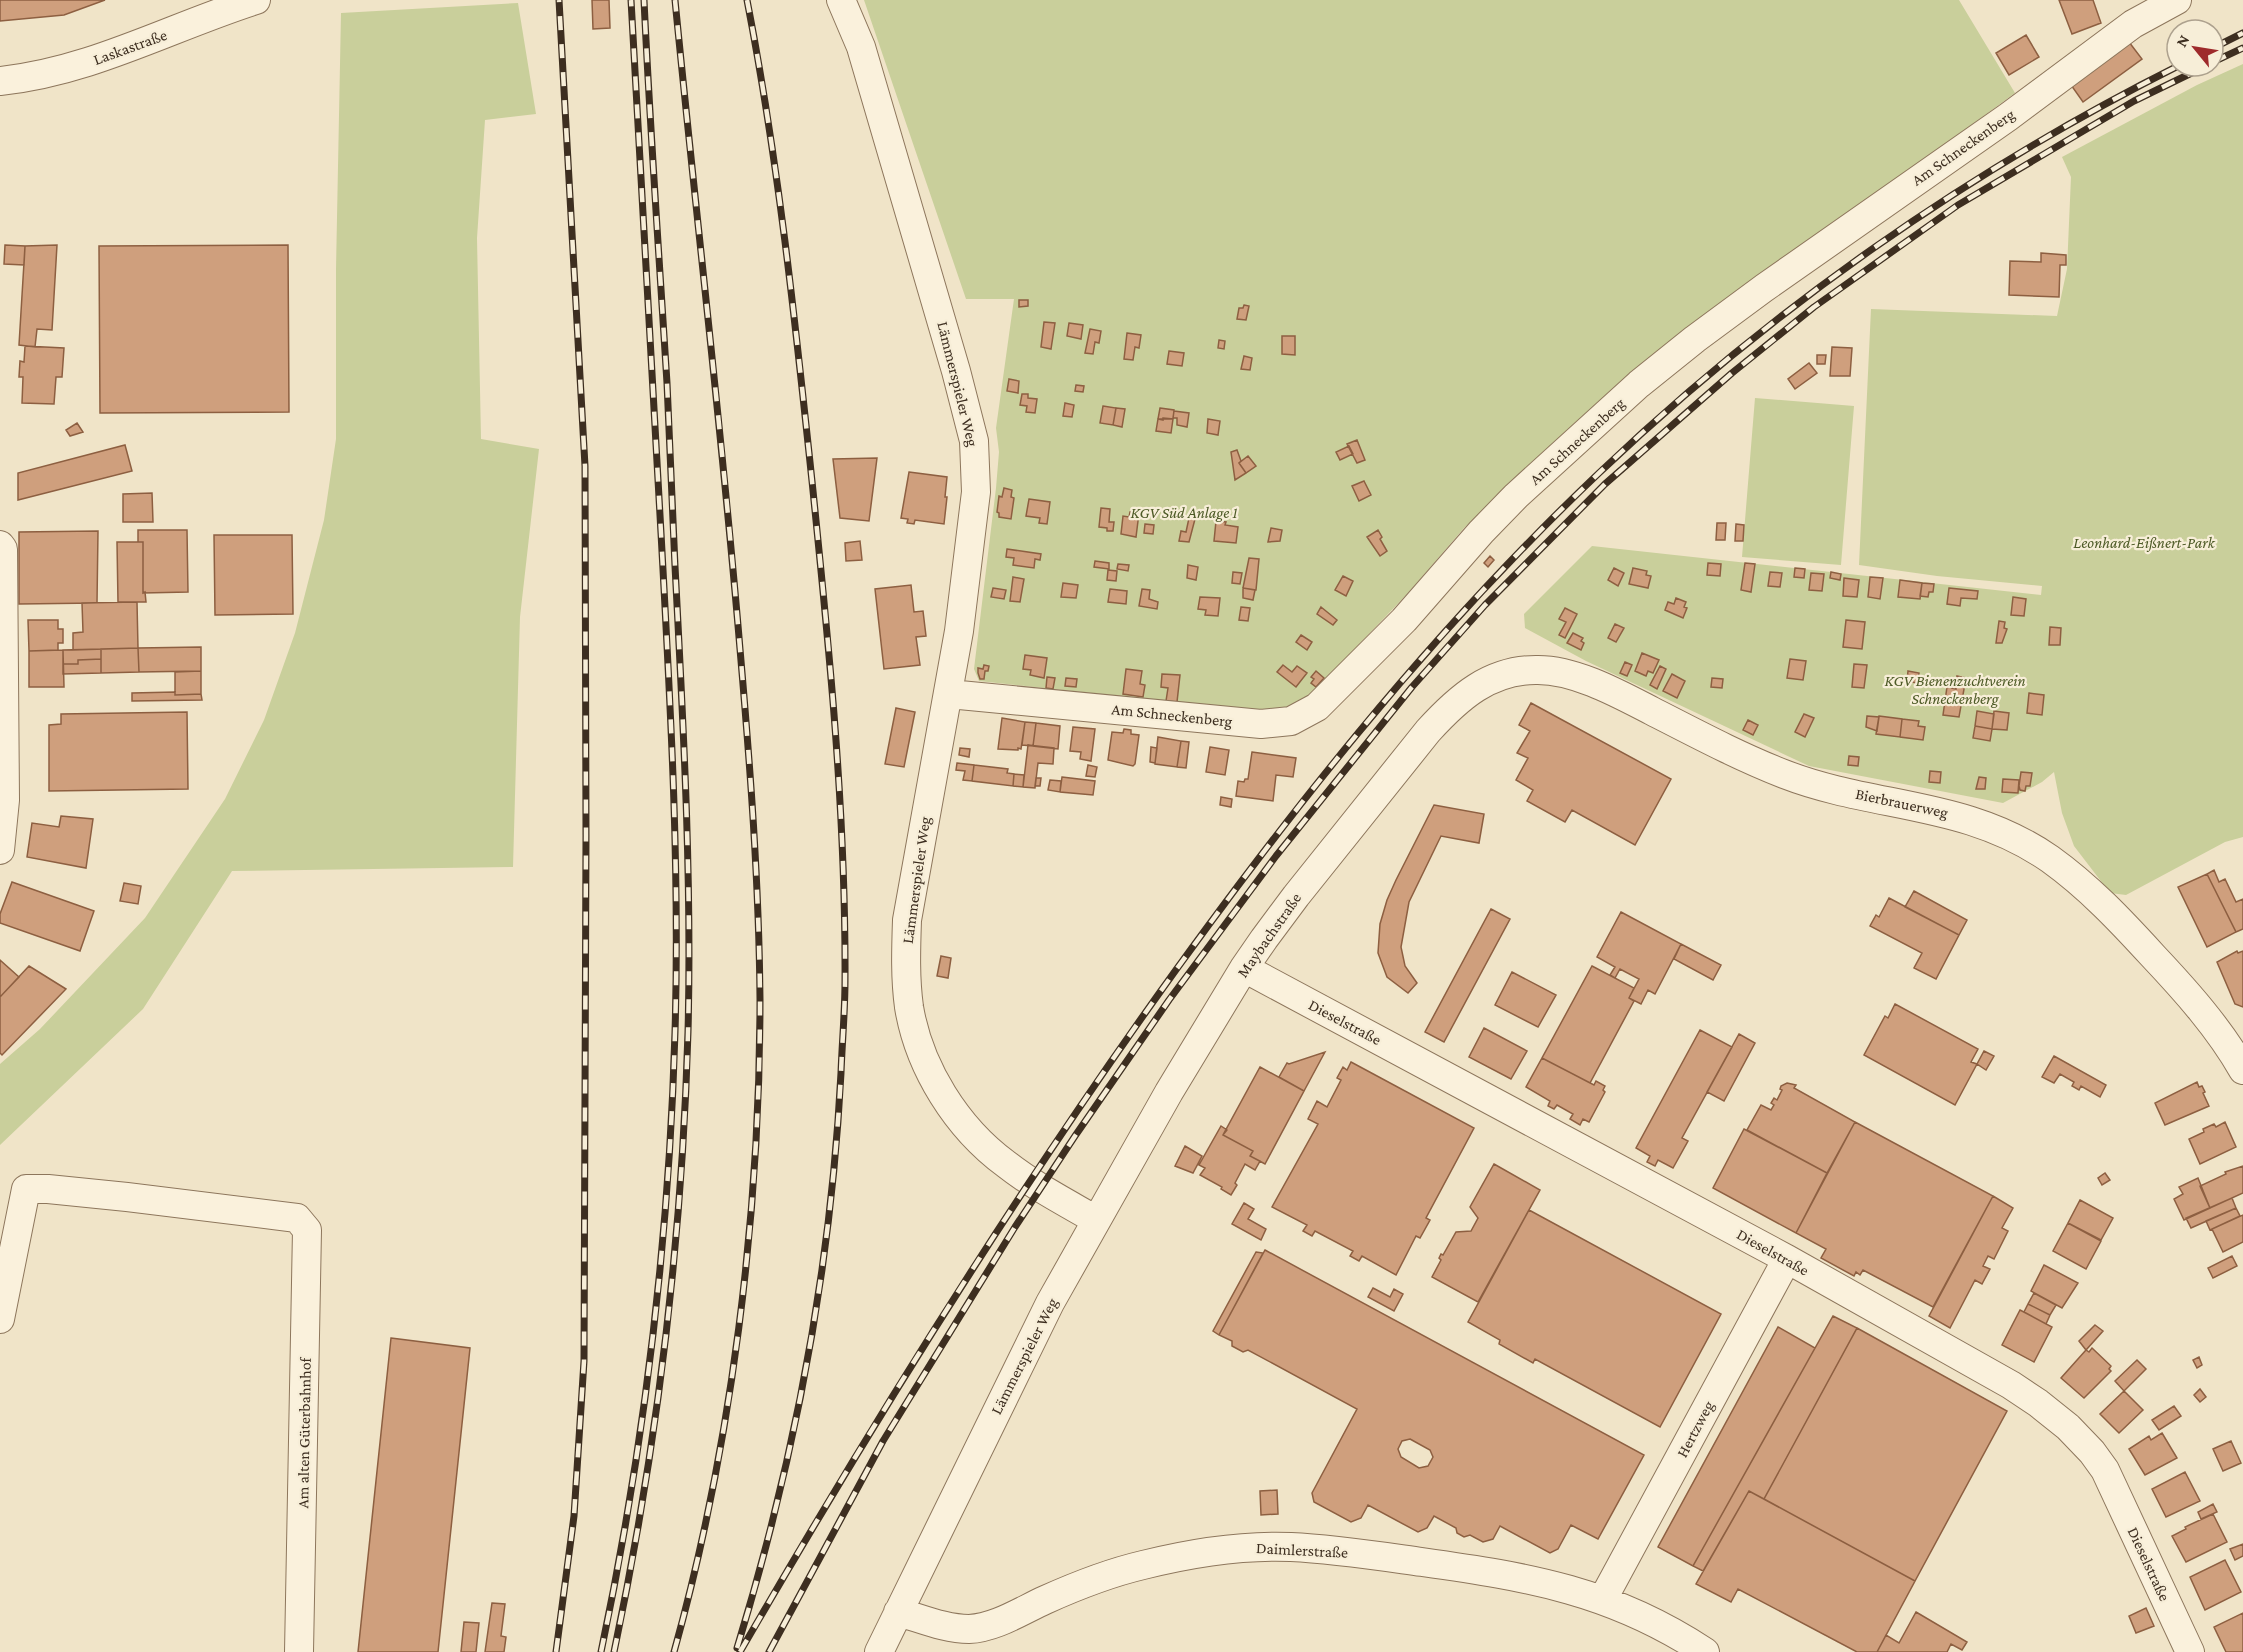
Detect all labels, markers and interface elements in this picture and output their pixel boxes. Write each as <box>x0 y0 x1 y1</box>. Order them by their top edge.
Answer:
north arrow <box>2165 18 2225 78</box>
street label: Laskastraße <box>91 26 169 68</box>
text: N <box>2172 32 2193 50</box>
street label: Am Schneckenberg <box>1908 105 2018 190</box>
street label: Lämmerspieler Weg <box>933 320 982 449</box>
street label: Am Schneckenberg <box>1526 394 1629 489</box>
park label: KGV Süd Anlage 1 <box>1130 504 1238 522</box>
park label: Leonhard-Eißnert-Park <box>2073 534 2216 552</box>
park label: KGV Bienenzuchtverein Schneckenberg <box>1884 672 2026 708</box>
street label: Am Schneckenberg <box>1111 700 1233 731</box>
street label: Bierbrauerweg <box>1854 785 1950 822</box>
street label: Lämmerspieler Weg <box>899 815 934 945</box>
street label: Maybachstraße <box>1234 890 1305 981</box>
street label: Dieselstraße <box>1306 996 1384 1048</box>
street label: Dieselstraße <box>1734 1225 1812 1279</box>
street label: Lämmerspieler Weg <box>987 1295 1062 1417</box>
street label: Am alten Güterbahnhof <box>294 1356 314 1509</box>
street label: Hertzweg <box>1673 1398 1718 1461</box>
street label: Dieselstraße <box>2124 1524 2174 1604</box>
street label: Daimlerstraße <box>1256 1539 1348 1561</box>

